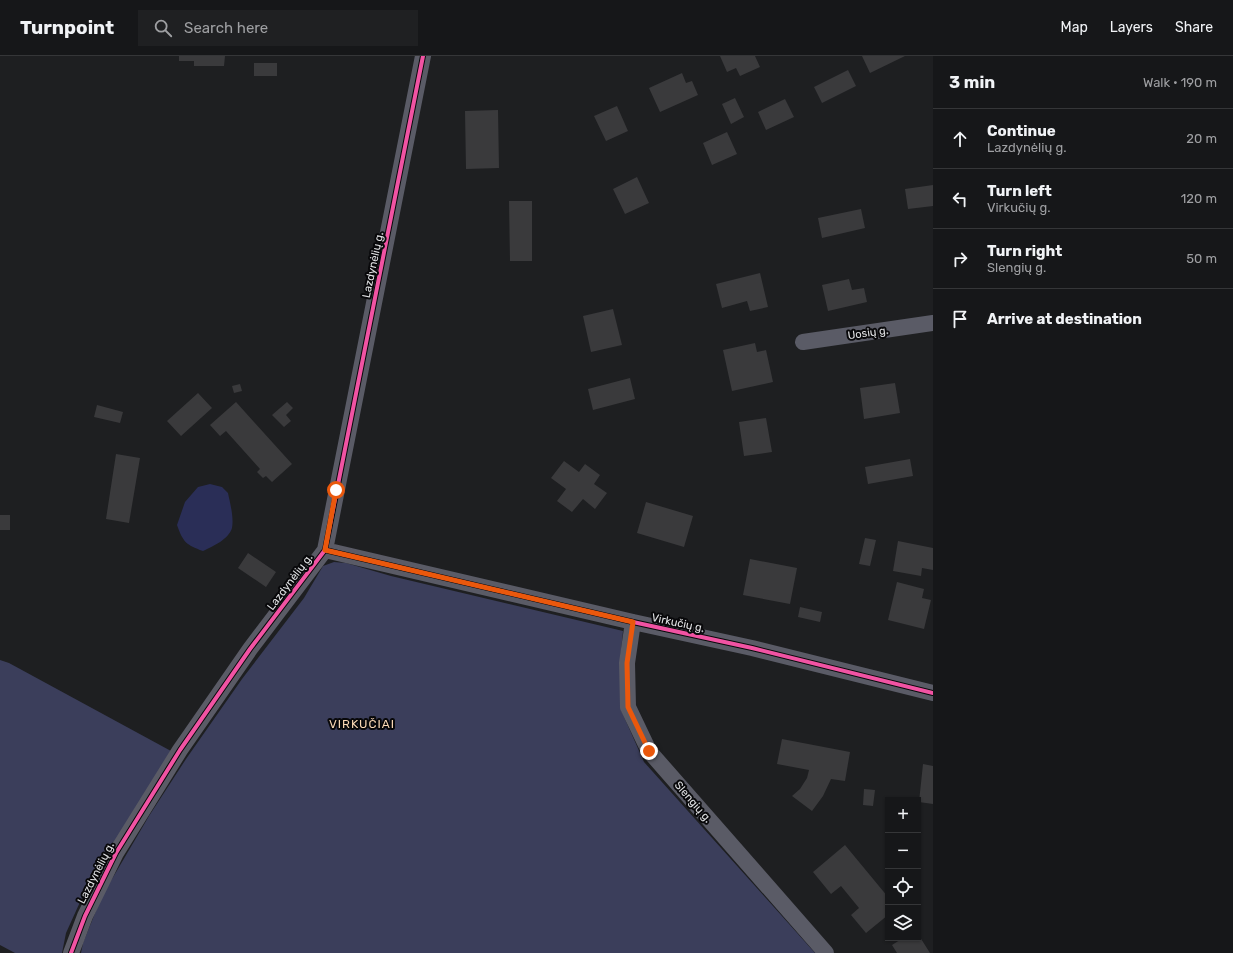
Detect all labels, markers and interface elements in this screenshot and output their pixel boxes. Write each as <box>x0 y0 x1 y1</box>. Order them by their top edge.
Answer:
search box <box>138 10 418 46</box>
text: Turnpoint <box>20 16 114 39</box>
icon: search <box>152 17 174 39</box>
text: Search here <box>184 19 268 37</box>
text: Map <box>1061 19 1088 36</box>
text: Layers <box>1110 19 1153 36</box>
text: Share <box>1175 19 1213 36</box>
text: 3 min <box>949 72 995 92</box>
text: Walk · 190 m <box>1143 75 1217 90</box>
text: Continue <box>987 122 1056 140</box>
icon: ahead <box>949 128 971 150</box>
text: 20 m <box>1186 131 1217 146</box>
text: Lazdynėlių g. <box>987 140 1066 155</box>
text: Turn left <box>987 182 1052 200</box>
icon: left <box>949 188 971 210</box>
text: 120 m <box>1181 191 1217 206</box>
text: Virkučių g. <box>987 200 1050 215</box>
street label: Lazdynėlių g. <box>360 231 386 299</box>
text: Turn right <box>987 242 1062 260</box>
icon: right <box>949 248 971 270</box>
text: 50 m <box>1186 251 1217 266</box>
text: Slengių g. <box>987 260 1046 275</box>
icon: arrive <box>949 308 971 330</box>
text: Arrive at destination <box>987 310 1142 328</box>
street label: Uosių g. <box>847 324 889 342</box>
route start <box>327 481 345 499</box>
street label: Lazdynėlių g. <box>265 551 316 613</box>
street label: Virkučių g. <box>650 611 706 635</box>
district label: VIRKUČIAI <box>329 717 395 731</box>
route end <box>640 742 658 760</box>
street label: Slengių g. <box>672 779 715 825</box>
map controls <box>885 797 921 941</box>
button: + <box>885 797 921 833</box>
button: − <box>885 833 921 869</box>
street label: Lazdynėlių g. <box>75 840 117 906</box>
button: locate <box>885 869 921 905</box>
button: layers <box>885 905 921 941</box>

